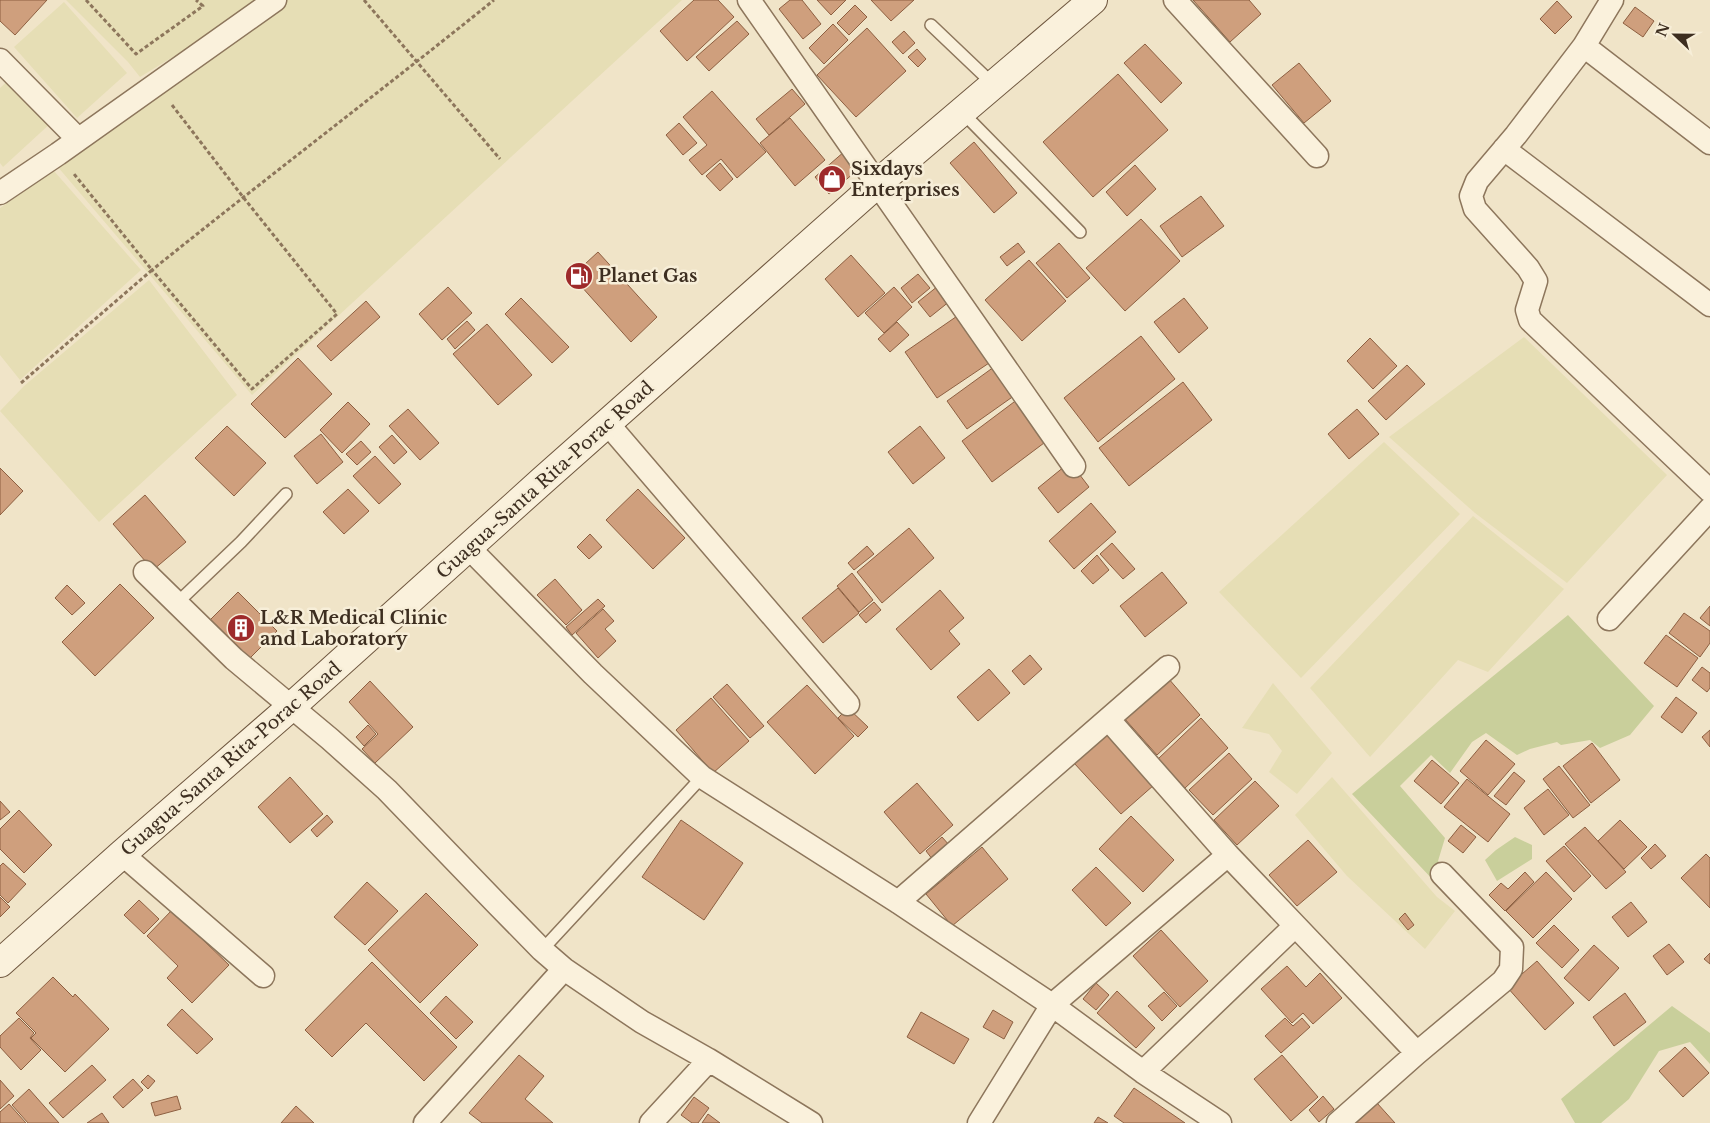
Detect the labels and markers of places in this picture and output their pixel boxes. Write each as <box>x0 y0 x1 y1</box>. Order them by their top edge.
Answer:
place label: Sixdays Enterprises <box>851 158 960 201</box>
shop icon: Sixdays Enterprises <box>817 164 847 194</box>
fuel station icon: Planet Gas <box>564 261 594 291</box>
place label: Planet Gas <box>598 265 697 287</box>
place label: L&R Medical Clinic and Laboratory <box>260 607 447 650</box>
building icon: L&R Medical Clinic and Laboratory <box>226 613 256 643</box>

